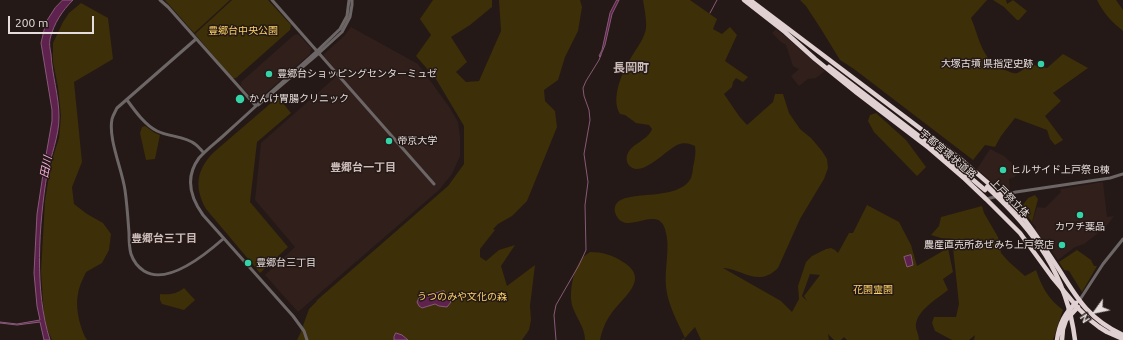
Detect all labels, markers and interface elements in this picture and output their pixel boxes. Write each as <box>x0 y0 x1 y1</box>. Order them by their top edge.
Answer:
scale bar <box>10 8 96 34</box>
text: 200 m <box>15 16 48 29</box>
park label: 豊郷台中央公園 <box>208 25 278 37</box>
place label: 大塚古墳 県指定史跡 <box>941 58 1033 70</box>
marker: 大塚古墳 県指定史跡 <box>1036 59 1046 69</box>
district label: 長岡町 <box>613 61 649 75</box>
place label: 豊郷台ショッピングセンターミュゼ <box>277 68 437 80</box>
marker: 豊郷台ショッピングセンターミュゼ <box>264 69 274 79</box>
marker: かんけ胃腸クリニック <box>234 93 246 105</box>
place label: かんけ胃腸クリニック <box>249 93 349 105</box>
street label: 宇都宮環状道路 <box>917 127 979 181</box>
place label: 帝京大学 <box>397 135 437 147</box>
marker: 帝京大学 <box>384 136 394 146</box>
water label: 田川 <box>37 155 55 179</box>
district label: 豊郷台一丁目 <box>330 160 396 174</box>
place label: ヒルサイド上戸祭 B棟 <box>1011 164 1110 176</box>
marker: ヒルサイド上戸祭 B棟 <box>998 165 1008 175</box>
street label: 上戸祭立体 <box>988 176 1032 220</box>
marker: カワチ薬品 <box>1075 210 1085 220</box>
place label: カワチ薬品 <box>1055 221 1105 233</box>
district label: 豊郷台三丁目 <box>131 231 197 245</box>
place label: 農産直売所あぜみち上戸祭店 <box>924 239 1054 251</box>
marker: 農産直売所あぜみち上戸祭店 <box>1057 240 1067 250</box>
place label: 豊郷台三丁目 <box>256 257 316 269</box>
marker: 豊郷台三丁目 <box>243 258 253 268</box>
park label: 花園霊園 <box>853 284 893 296</box>
park label: うつのみや文化の森 <box>417 291 507 303</box>
north arrow <box>1075 292 1115 332</box>
text: N <box>1078 312 1092 325</box>

